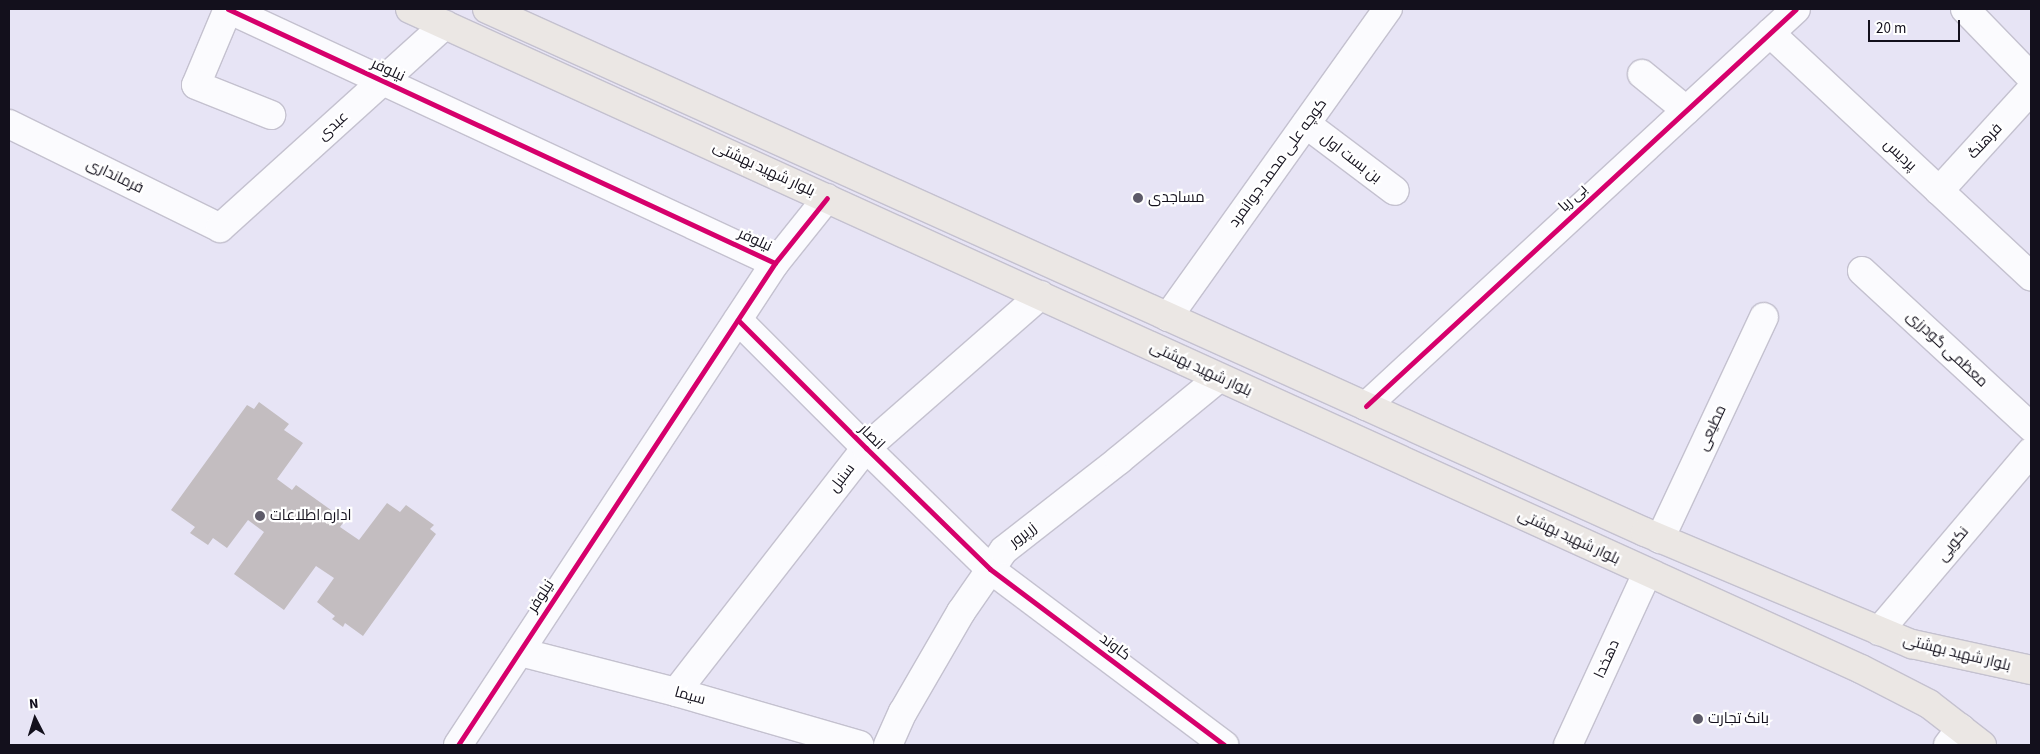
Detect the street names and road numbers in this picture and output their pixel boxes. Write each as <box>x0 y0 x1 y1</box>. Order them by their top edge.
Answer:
street label: نیلوفر <box>368 54 408 86</box>
street label: کوچه علی محمد جوانمرد <box>1225 95 1331 231</box>
street label: عبدی <box>314 108 352 144</box>
street label: فرهنگ <box>1964 119 2006 163</box>
street label: بن بست اول <box>1317 129 1385 187</box>
street label: پردیس <box>1880 135 1920 175</box>
street label: بلوار شهید بهشتی <box>710 137 818 201</box>
street label: فرمانداری <box>84 155 146 197</box>
street label: بی ریا <box>1555 180 1591 216</box>
street label: نیلوفر <box>735 224 775 256</box>
street label: معظمی گودرزی <box>1903 307 1991 391</box>
street label: بلوار شهید بهشتی <box>1147 337 1255 401</box>
street label: مطیعی <box>1694 402 1730 454</box>
street label: انصار <box>855 420 889 454</box>
street label: سنبل <box>825 460 859 496</box>
street label: بلوار شهید بهشتی <box>1515 505 1623 569</box>
street label: زرپرور <box>1006 519 1040 551</box>
street label: نکویی <box>1933 523 1973 565</box>
street label: نیلوفر <box>524 576 558 616</box>
street label: کاوند <box>1096 630 1134 664</box>
street label: بلوار شهید بهشتی <box>1901 631 2013 675</box>
street label: دهخدا <box>1591 637 1623 681</box>
street label: سیما <box>672 683 708 709</box>

